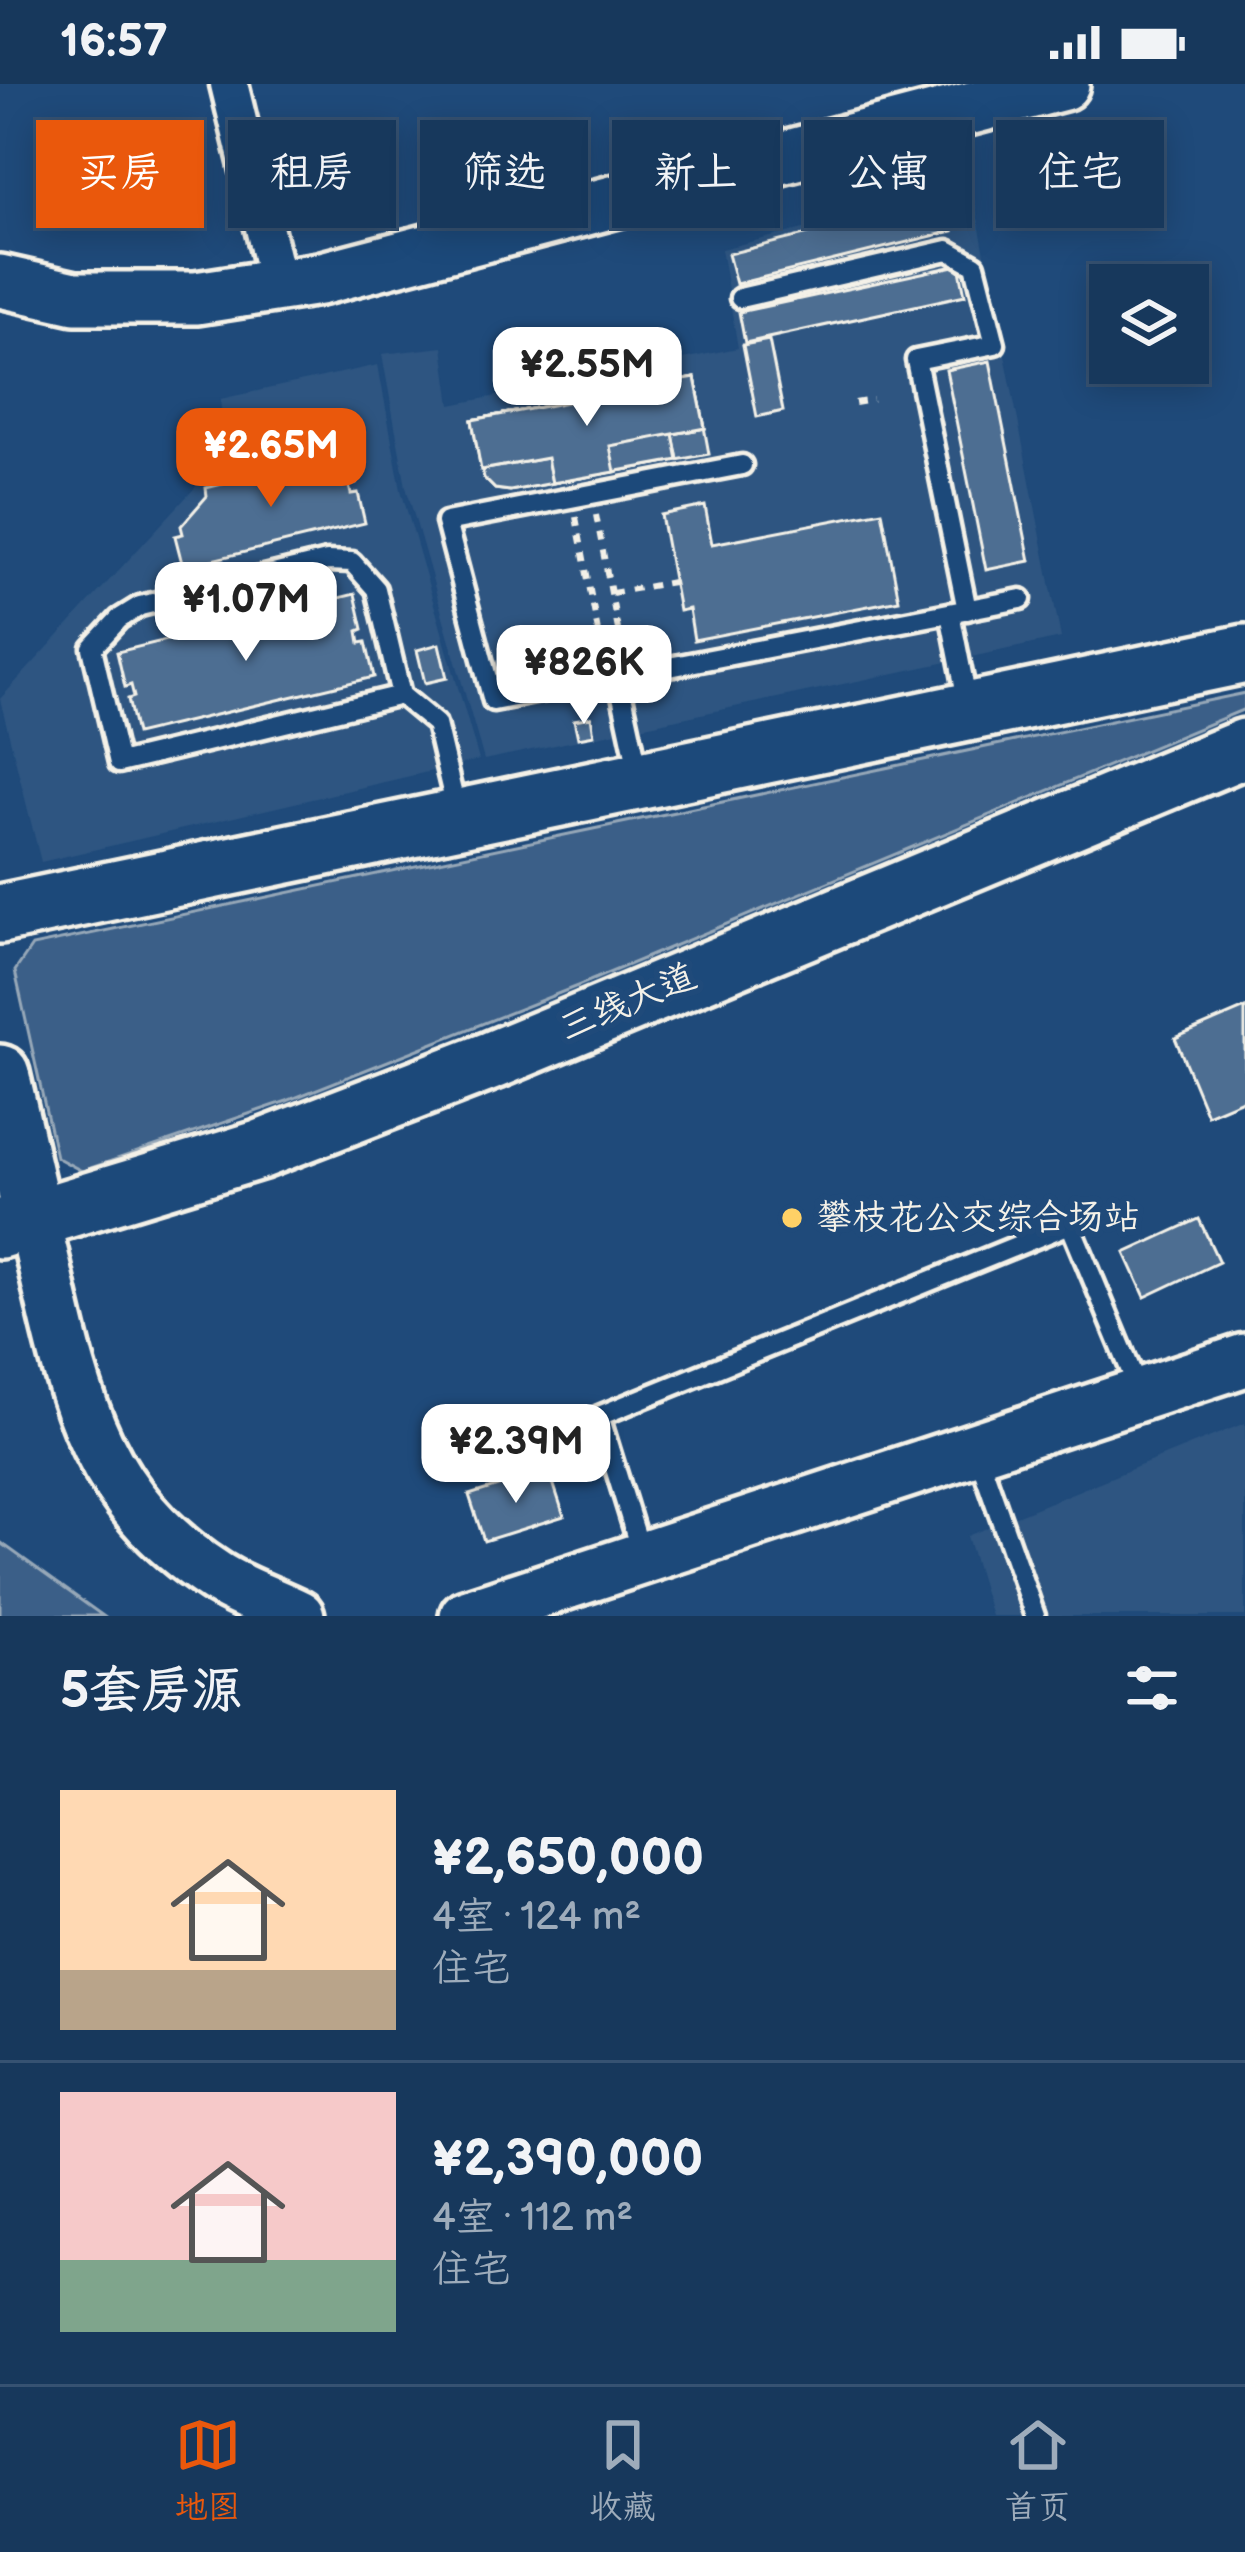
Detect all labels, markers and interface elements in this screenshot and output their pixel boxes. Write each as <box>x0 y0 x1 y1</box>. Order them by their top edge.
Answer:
text: 16:57 <box>60 15 168 70</box>
chip: 买房 <box>36 120 204 228</box>
chip: 租房 <box>228 120 396 228</box>
chip: 筛选 <box>420 120 588 228</box>
chip: 新上 <box>612 120 780 228</box>
chip: 公寓 <box>804 120 972 228</box>
chip: 住宅 <box>996 120 1164 228</box>
map controls <box>1089 264 1209 384</box>
button: layers <box>1089 264 1209 384</box>
pin: ¥2.55M <box>489 327 685 429</box>
text: ¥2.55M <box>520 342 654 389</box>
pin: ¥2.65M <box>173 408 369 510</box>
text: ¥2.65M <box>203 423 339 470</box>
pin: ¥1.07M <box>148 562 344 664</box>
text: ¥1.07M <box>182 577 310 624</box>
pin: ¥826K <box>500 625 668 727</box>
text: ¥826K <box>524 640 644 687</box>
street label: 三线大道 <box>553 955 703 1051</box>
place label: 攀枝花公交综合场站 <box>816 1197 1140 1240</box>
marker: 攀枝花公交综合场站 <box>779 1205 805 1231</box>
pin: ¥2.39M <box>418 1404 614 1506</box>
text: ¥2.39M <box>448 1419 584 1466</box>
icon: filters <box>1119 1655 1185 1721</box>
text: 5套房源 <box>60 1661 242 1722</box>
text: ¥2,650,000 <box>432 1828 704 1889</box>
icon: home <box>156 1838 300 1982</box>
text: 4室 · 124 m² <box>432 1894 641 1941</box>
text: 住宅 <box>432 1946 510 1993</box>
text: ¥2,390,000 <box>432 2129 703 2190</box>
icon: home <box>156 2140 300 2284</box>
text: 4室 · 112 m² <box>432 2195 633 2242</box>
text: 住宅 <box>432 2247 510 2294</box>
tab: 地图 <box>175 2412 241 2528</box>
tab: 收藏 <box>590 2412 656 2528</box>
tab: 首页 <box>1005 2412 1071 2528</box>

